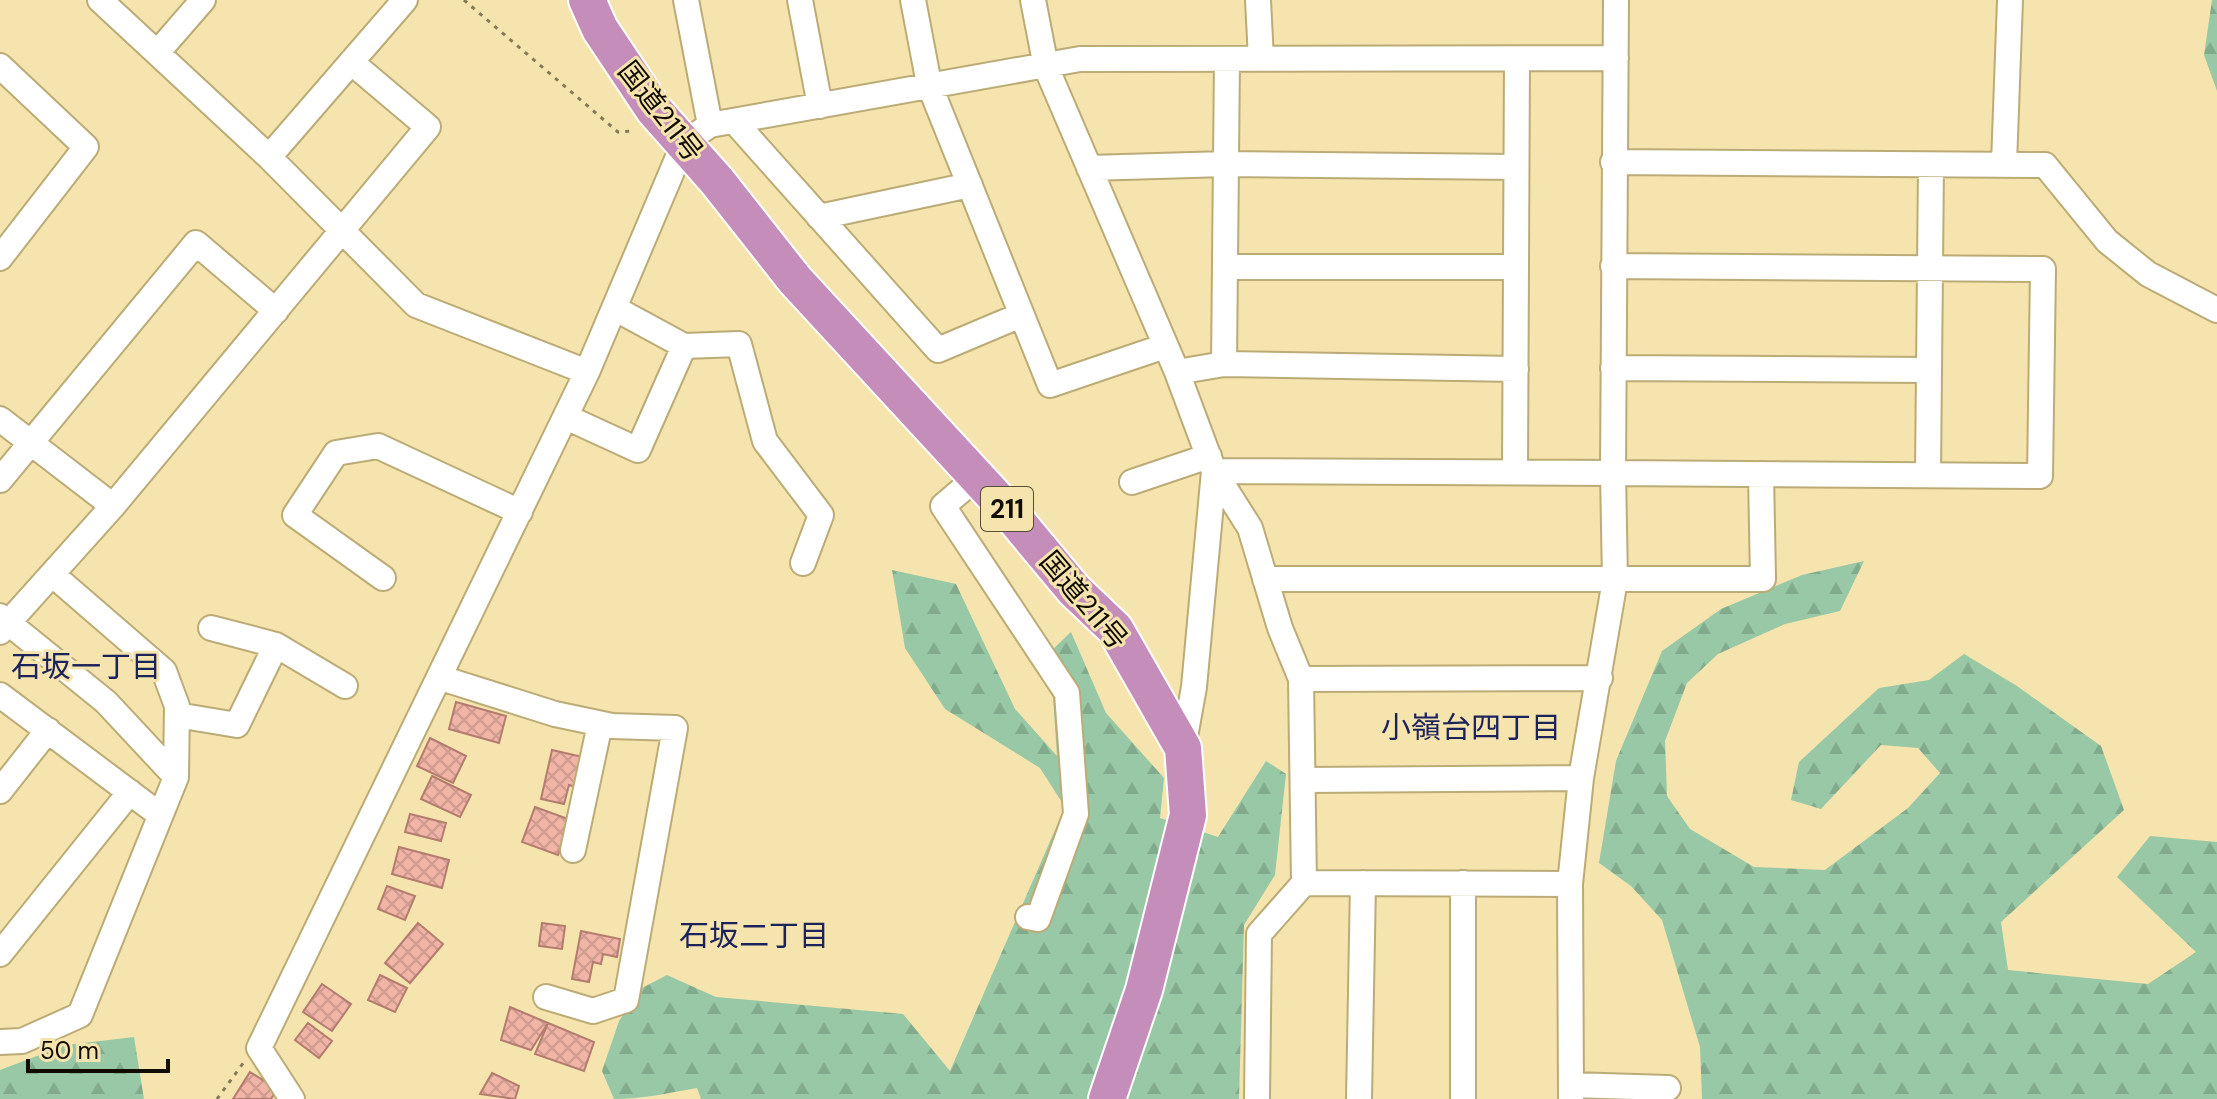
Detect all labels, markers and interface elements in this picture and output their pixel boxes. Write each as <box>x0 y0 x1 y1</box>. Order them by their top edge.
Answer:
street label: 国道211号 <box>610 54 711 169</box>
road number: 211 <box>981 487 1033 531</box>
street label: 国道211号 <box>1032 543 1136 657</box>
district label: 石坂一丁目 <box>11 647 161 686</box>
district label: 小嶺台四丁目 <box>1381 708 1561 747</box>
district label: 石坂二丁目 <box>679 916 829 955</box>
scale bar <box>28 1023 168 1073</box>
text: 50 m <box>40 1035 99 1066</box>

